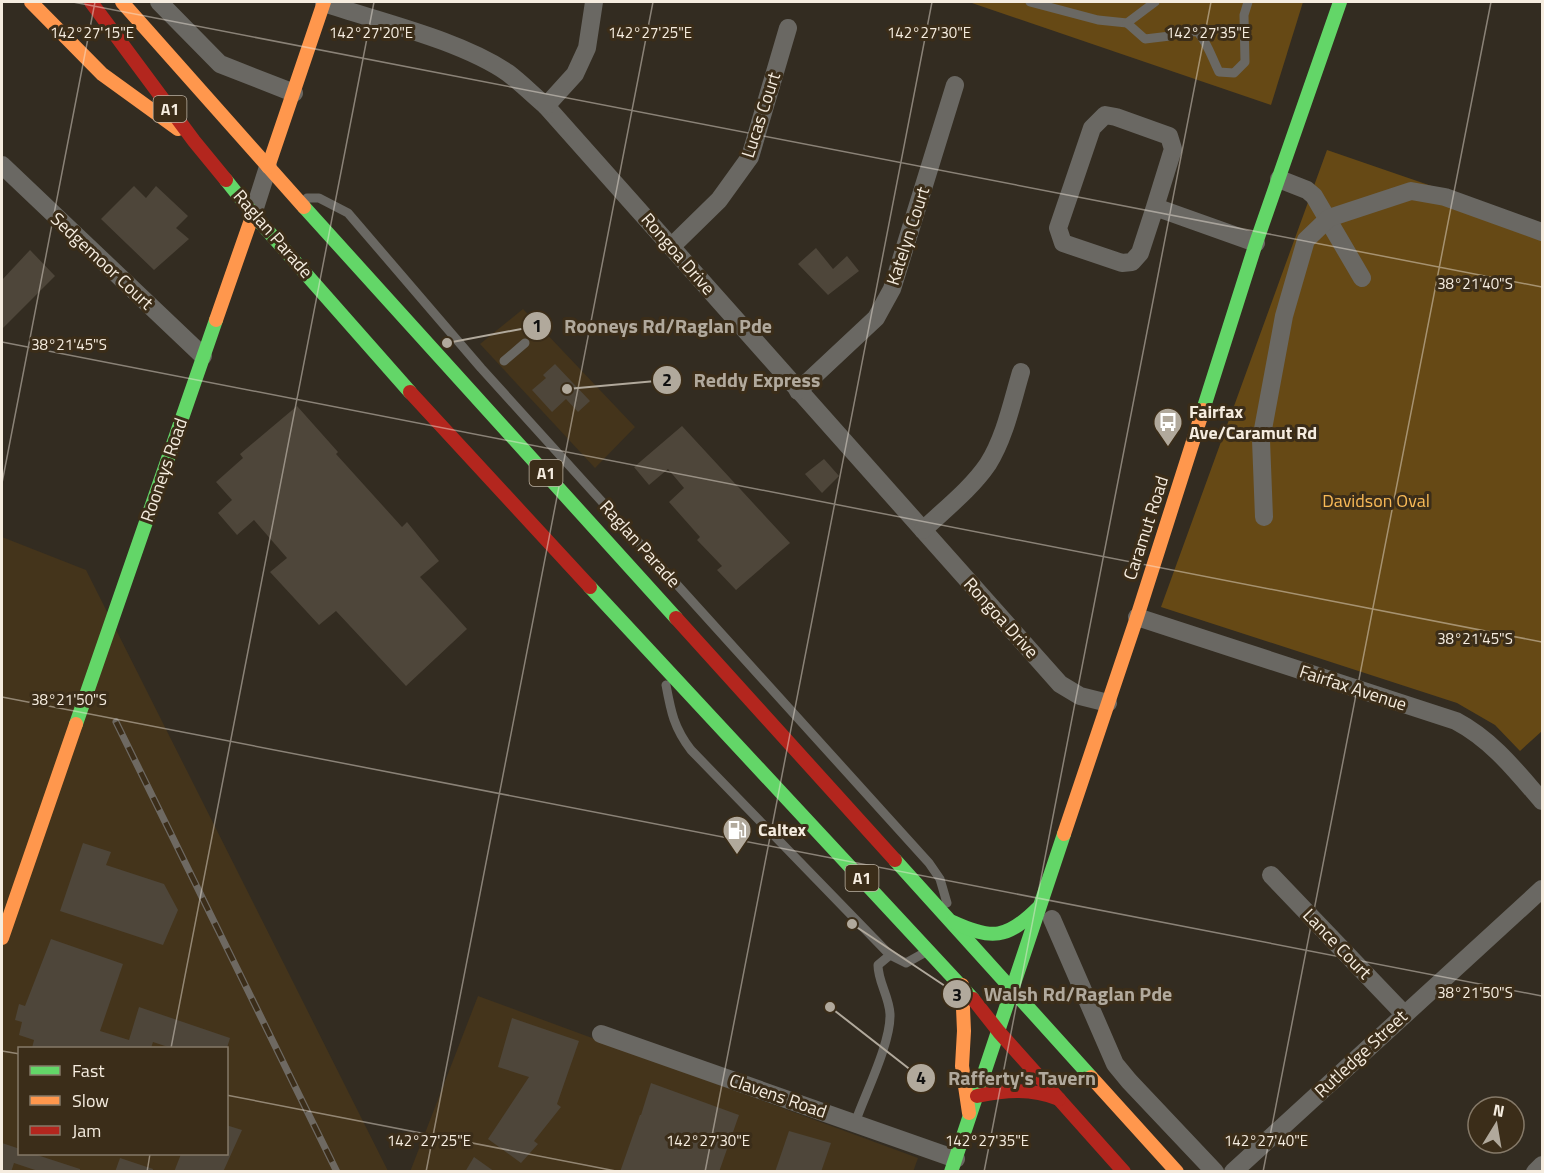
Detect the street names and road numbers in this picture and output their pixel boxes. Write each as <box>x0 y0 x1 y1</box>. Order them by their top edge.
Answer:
street label: Lucas Court <box>734 68 787 161</box>
road number: A1 <box>154 96 186 122</box>
street label: Katelyn Court <box>879 182 936 289</box>
street label: Raglan Parade <box>227 183 320 284</box>
street label: Sedgemoor Court <box>45 206 160 316</box>
street label: Rongoa Drive <box>635 207 722 301</box>
street label: Rooneys Road <box>133 414 194 525</box>
road number: A1 <box>530 460 562 486</box>
street label: Caramut Road <box>1116 472 1175 583</box>
street label: Raglan Parade <box>594 494 687 593</box>
street label: Rongoa Drive <box>957 571 1045 664</box>
street label: Fairfax Avenue <box>1296 657 1410 718</box>
road number: A1 <box>846 865 878 891</box>
street label: Lance Court <box>1297 902 1379 986</box>
street label: Rutledge Street <box>1308 1003 1414 1104</box>
street label: Clavens Road <box>726 1066 831 1125</box>

